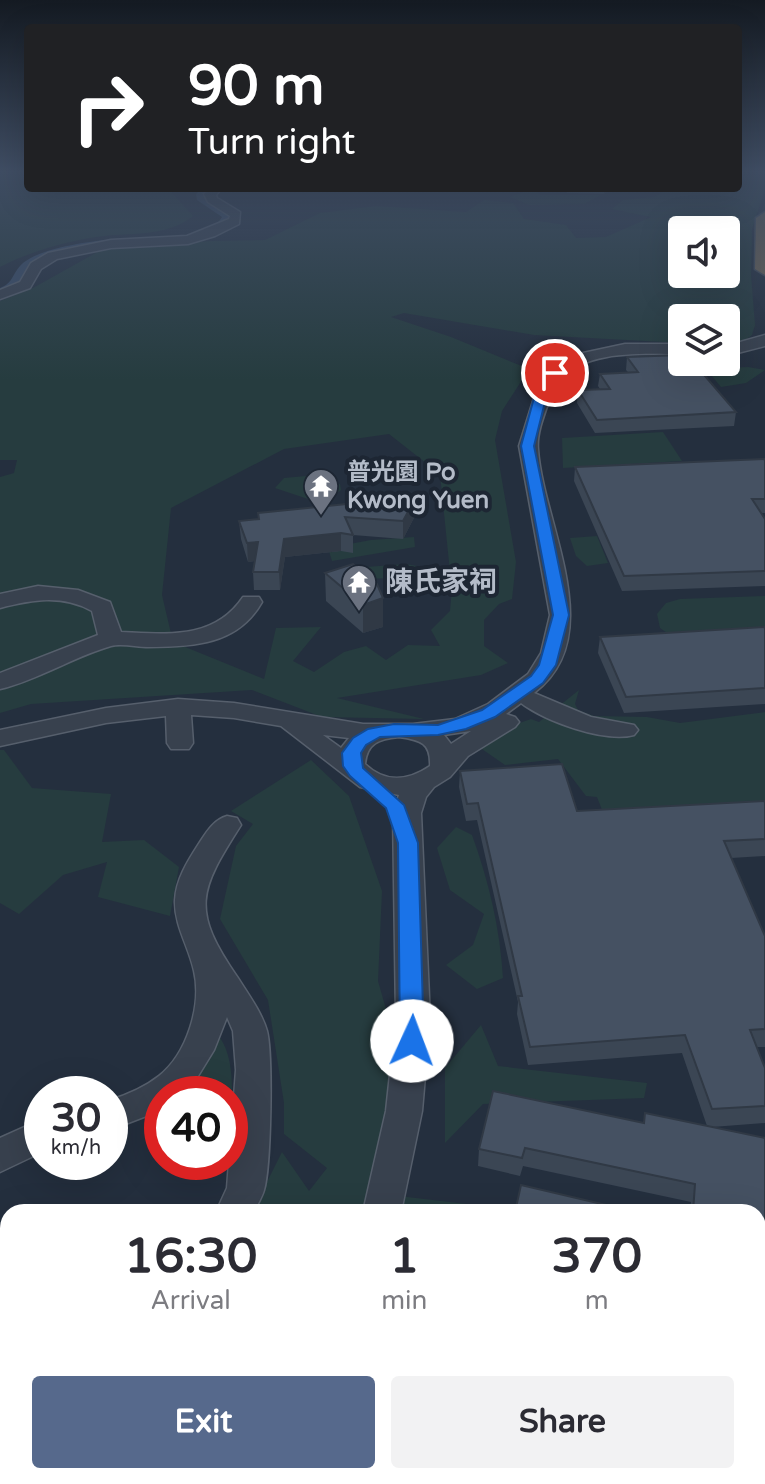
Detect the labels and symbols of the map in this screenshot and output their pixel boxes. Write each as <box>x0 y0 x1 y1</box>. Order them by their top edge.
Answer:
pin <box>521 339 589 407</box>
place label: 普光園 Po Kwong Yuen <box>347 458 489 515</box>
temple icon: 普光園 Po Kwong Yuen <box>302 467 340 517</box>
temple icon: 陳氏家祠 <box>340 563 378 613</box>
place label: 陳氏家祠 <box>385 565 497 599</box>
position arrow <box>370 999 454 1083</box>
speed limit sign: 40 <box>144 1076 248 1180</box>

